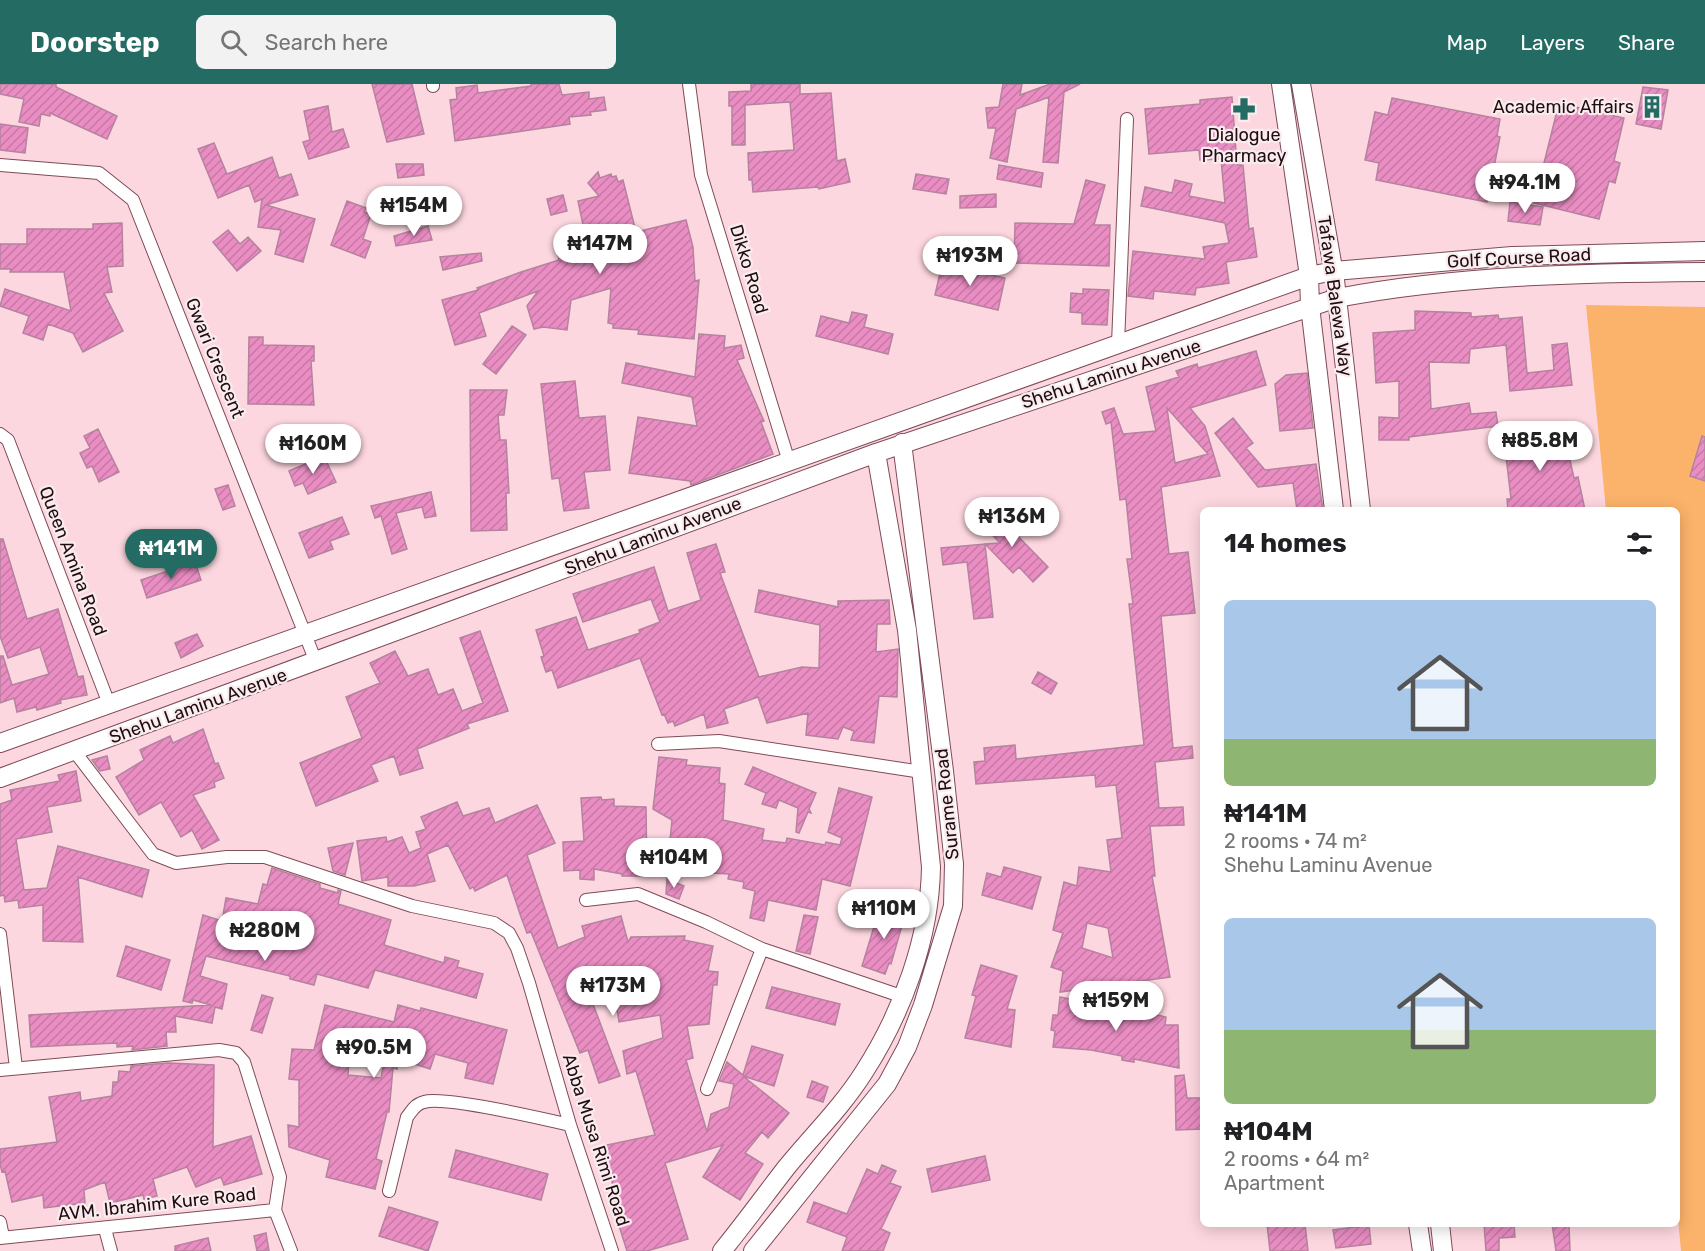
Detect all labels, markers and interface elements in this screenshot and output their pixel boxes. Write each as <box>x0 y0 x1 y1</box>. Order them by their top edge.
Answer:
search box <box>196 15 616 69</box>
text: Doorstep <box>30 26 160 59</box>
icon: search <box>217 26 250 59</box>
text: Search here <box>265 29 388 56</box>
text: Map <box>1446 30 1487 55</box>
text: Layers <box>1520 30 1585 55</box>
text: Share <box>1618 30 1675 55</box>
building icon: Academic Affairs <box>1639 94 1665 120</box>
pharmacy icon: Dialogue Pharmacy <box>1231 96 1257 122</box>
place label: Academic Affairs <box>1493 96 1634 118</box>
place label: Dialogue Pharmacy <box>1202 124 1286 167</box>
pin: ₦94.1M <box>1476 163 1574 214</box>
text: ₦94.1M <box>1489 170 1561 194</box>
pin: ₦154M <box>372 186 456 237</box>
text: ₦154M <box>380 193 448 217</box>
street label: Tafawa Balewa Way <box>1313 214 1357 378</box>
street label: Dikko Road <box>725 222 773 316</box>
pin: ₦147M <box>558 224 642 275</box>
text: ₦147M <box>567 231 633 255</box>
pin: ₦193M <box>928 236 1012 287</box>
text: ₦193M <box>937 243 1003 267</box>
street label: Golf Course Road <box>1446 243 1592 273</box>
street label: Gwari Crescent <box>181 295 249 421</box>
street label: Shehu Laminu Avenue <box>1018 335 1204 413</box>
pin: ₦85.8M <box>1491 421 1589 472</box>
pin: ₦160M <box>271 424 355 475</box>
text: ₦85.8M <box>1502 428 1578 452</box>
text: ₦160M <box>279 431 347 455</box>
street label: Queen Amina Road <box>34 483 112 639</box>
street label: Shehu Laminu Avenue <box>561 492 745 580</box>
pin: ₦136M <box>970 497 1054 548</box>
text: ₦136M <box>978 504 1046 528</box>
icon: filters <box>1623 527 1656 560</box>
text: 14 homes <box>1224 528 1347 559</box>
pin: ₦141M <box>129 529 213 580</box>
text: ₦141M <box>139 536 203 560</box>
icon: home <box>1386 639 1494 747</box>
street label: Shehu Laminu Avenue <box>106 664 290 748</box>
street label: Surame Road <box>930 747 964 861</box>
text: ₦141M <box>1224 798 1307 829</box>
text: 2 rooms · 74 m² <box>1224 829 1367 853</box>
pin: ₦104M <box>632 838 716 889</box>
text: ₦104M <box>640 845 708 869</box>
text: Shehu Laminu Avenue <box>1224 853 1432 877</box>
pin: ₦110M <box>842 889 926 940</box>
text: ₦110M <box>852 896 916 920</box>
pin: ₦280M <box>223 911 307 962</box>
text: ₦280M <box>229 918 301 942</box>
icon: home <box>1386 957 1494 1065</box>
pin: ₦173M <box>571 966 655 1017</box>
text: ₦173M <box>580 973 646 997</box>
pin: ₦159M <box>1074 981 1158 1032</box>
text: ₦159M <box>1083 988 1149 1012</box>
pin: ₦90.5M <box>325 1028 423 1079</box>
text: ₦90.5M <box>336 1035 412 1059</box>
street label: Abba Musa Rimi Road <box>558 1051 634 1229</box>
text: ₦104M <box>1224 1116 1313 1147</box>
text: 2 rooms · 64 m² <box>1224 1147 1369 1171</box>
text: Apartment <box>1224 1171 1325 1195</box>
street label: AVM. Ibrahim Kure Road <box>57 1183 257 1225</box>

